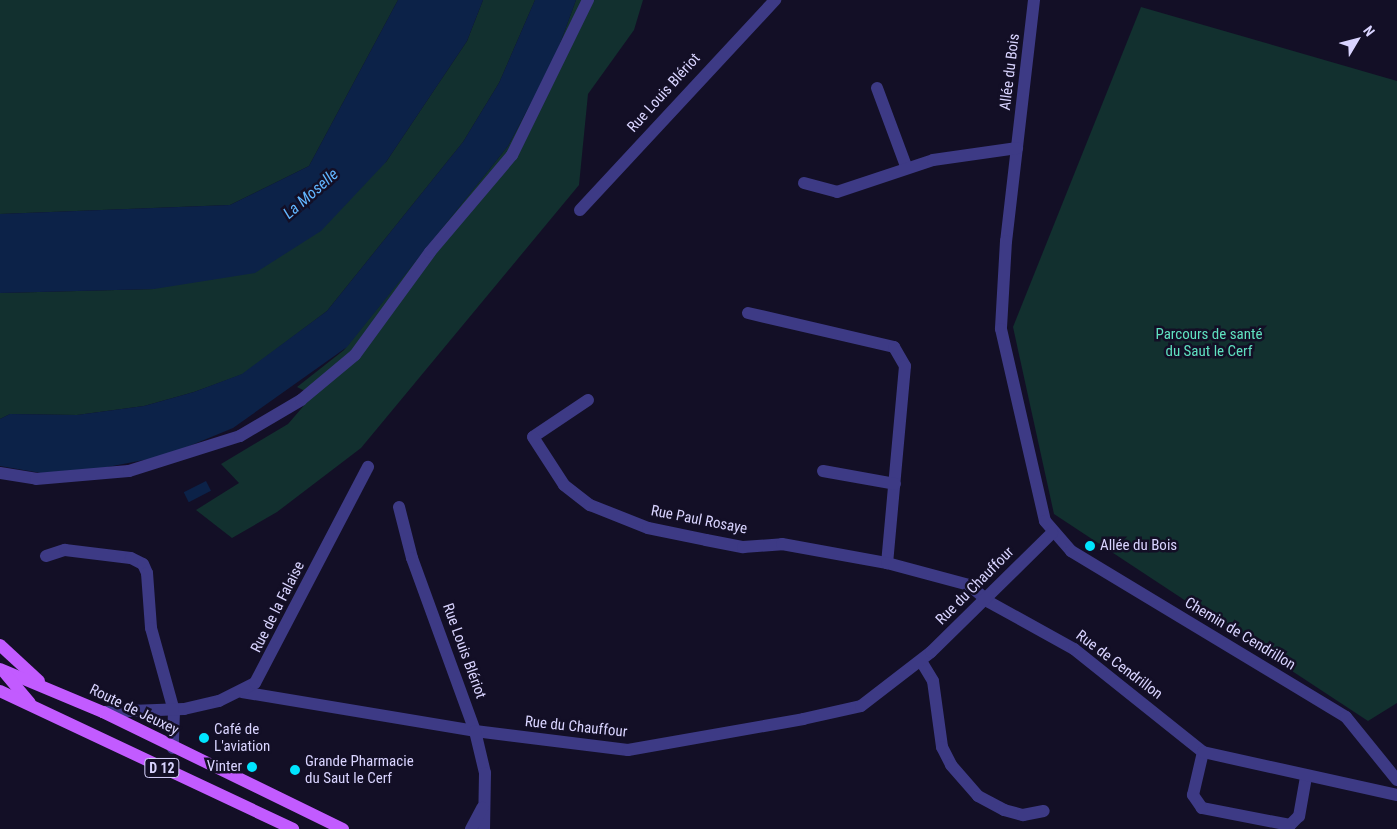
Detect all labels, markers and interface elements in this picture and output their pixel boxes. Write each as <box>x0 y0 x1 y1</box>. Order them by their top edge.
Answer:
north arrow <box>1332 15 1382 65</box>
text: N <box>1360 23 1378 39</box>
street label: Allée du Bois <box>996 33 1024 111</box>
street label: Rue Louis Blériot <box>624 50 704 136</box>
water label: La Moselle <box>280 165 342 223</box>
park label: Parcours de santé du Saut le Cerf <box>1155 325 1263 360</box>
street label: Rue Paul Rosaye <box>649 502 749 538</box>
place label: Allée du Bois <box>1100 537 1177 555</box>
marker: Allée du Bois <box>1084 540 1096 552</box>
street label: Rue du Chauffour <box>932 543 1018 629</box>
street label: Rue de la Falaise <box>247 558 309 656</box>
street label: Chemin de Cendrillon <box>1181 594 1299 674</box>
street label: Rue Louis Blériot <box>438 601 490 701</box>
street label: Rue de Cendrillon <box>1072 627 1166 703</box>
street label: Route de Jeuxey <box>87 681 181 739</box>
street label: Rue du Chauffour <box>524 713 628 741</box>
place label: Café de L'aviation <box>214 720 270 755</box>
marker: Café de L'aviation <box>198 732 210 744</box>
place label: Grande Pharmacie du Saut le Cerf <box>305 752 414 787</box>
road number: D 12 <box>143 756 181 780</box>
place label: Vinter <box>207 758 242 776</box>
marker: Vinter <box>246 761 258 773</box>
marker: Grande Pharmacie du Saut le Cerf <box>289 764 301 776</box>

